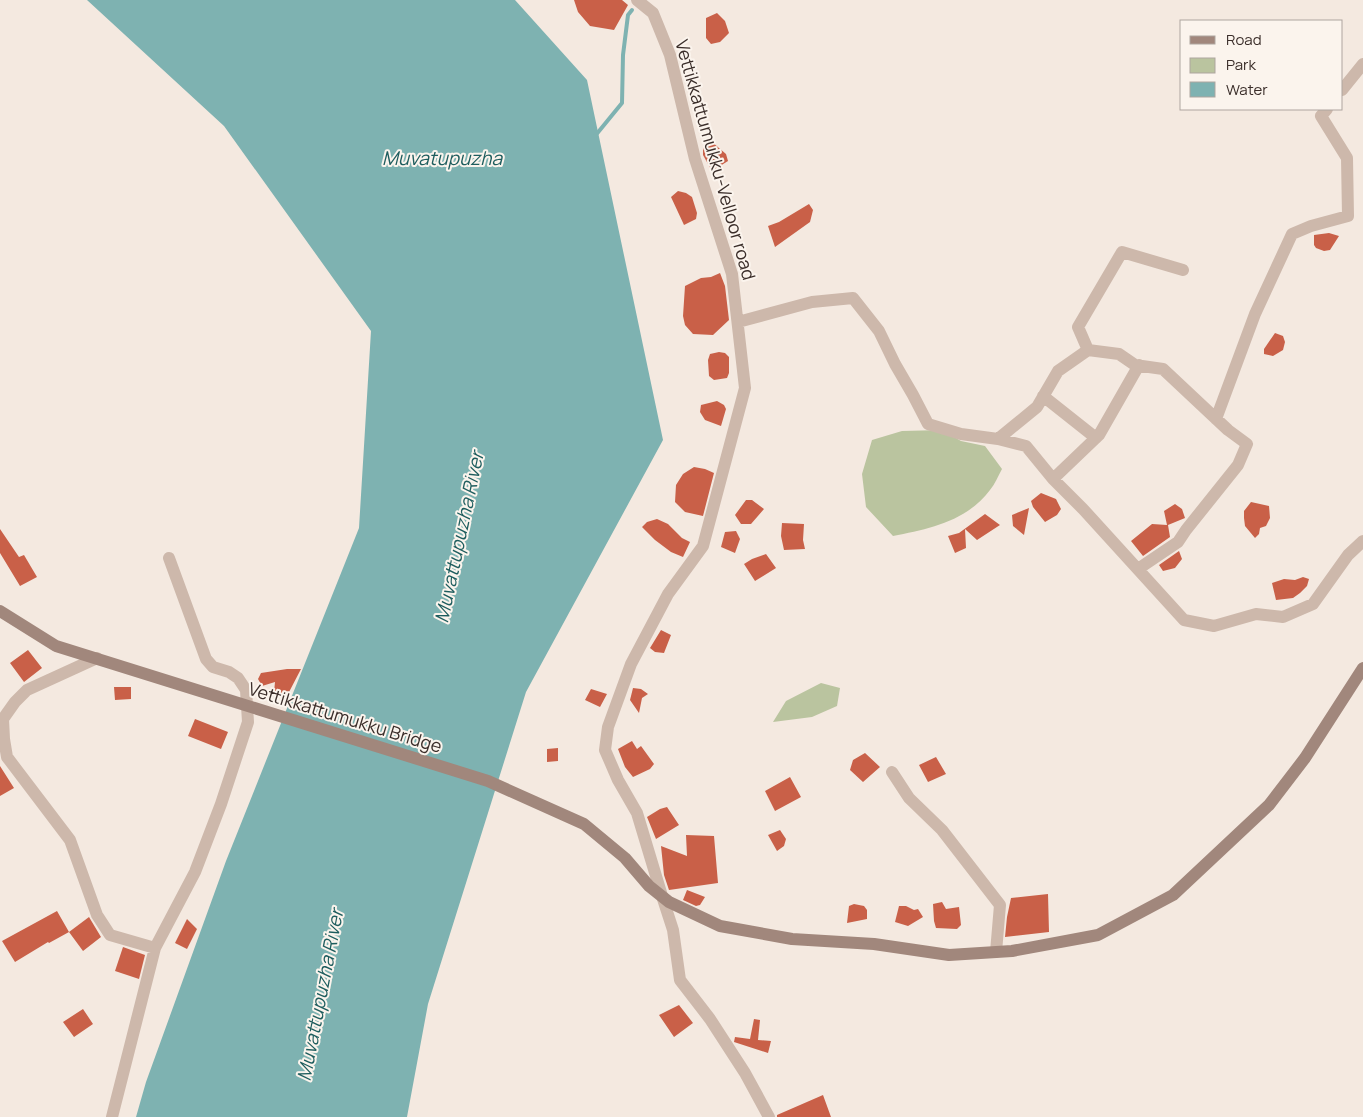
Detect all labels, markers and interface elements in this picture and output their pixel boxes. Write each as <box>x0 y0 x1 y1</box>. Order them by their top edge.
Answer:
legend <box>1180 20 1343 110</box>
text: Road <box>1226 29 1262 50</box>
street label: Vettikkattumukku-Velloor road <box>670 37 762 283</box>
text: Park <box>1226 54 1256 75</box>
text: Water <box>1226 79 1268 100</box>
water label: Muvatupuzha <box>382 145 504 171</box>
water label: Muvattupuzha River <box>428 447 490 625</box>
street label: Vettikkattumukku Bridge <box>245 676 445 758</box>
water label: Muvattupuzha River <box>291 905 350 1083</box>

